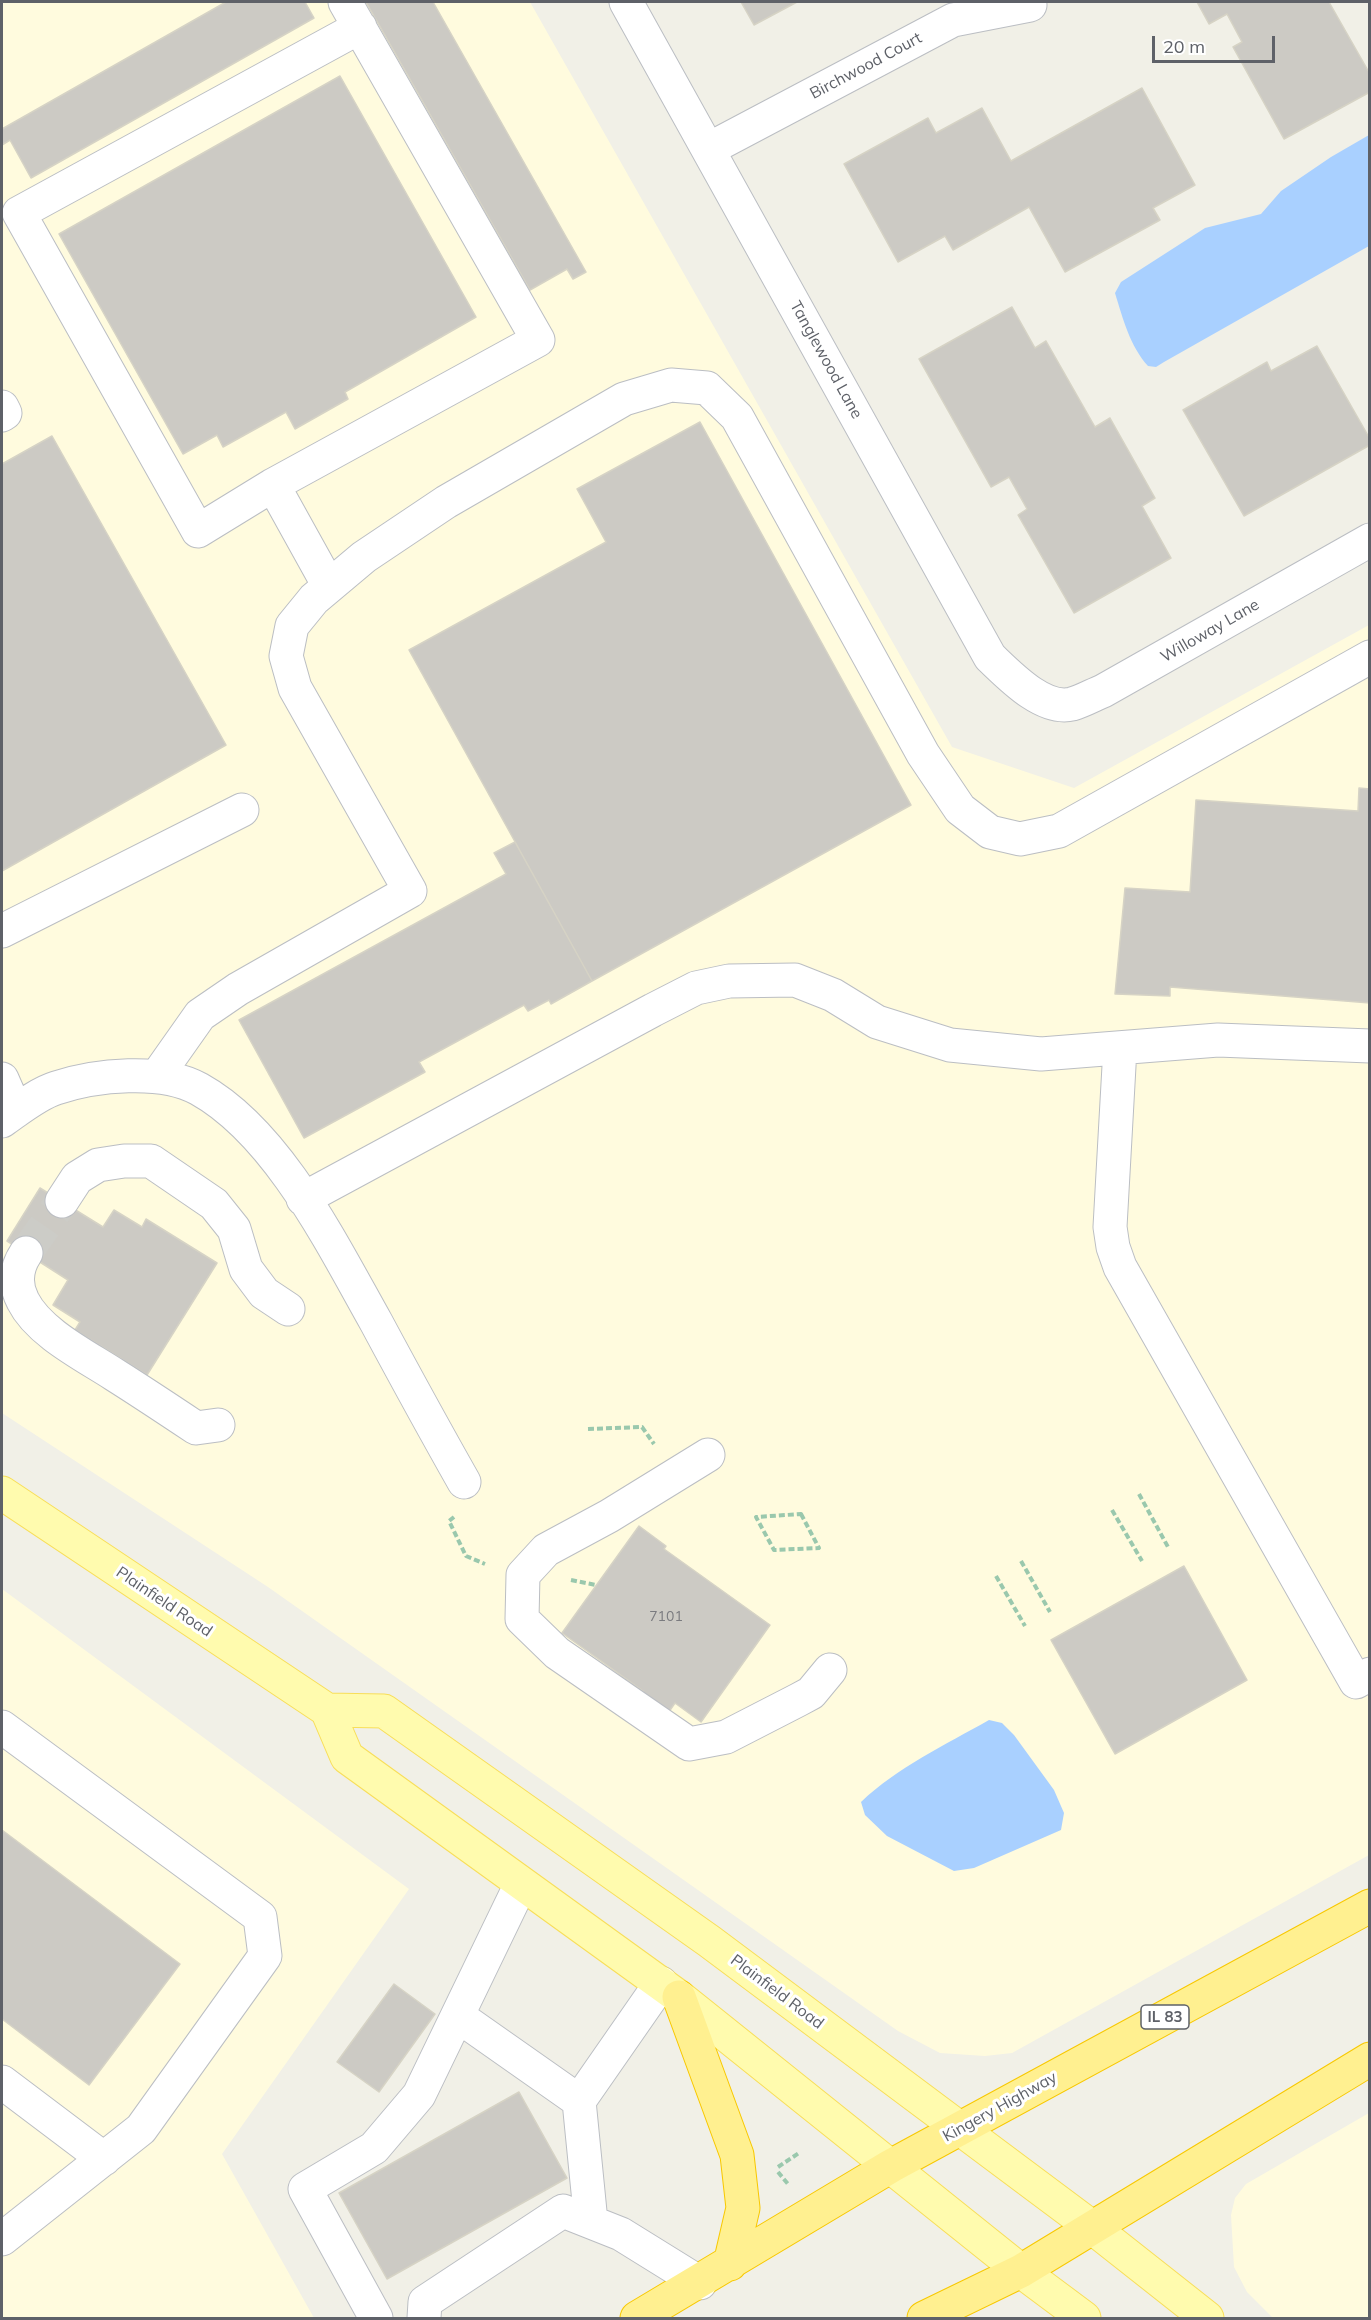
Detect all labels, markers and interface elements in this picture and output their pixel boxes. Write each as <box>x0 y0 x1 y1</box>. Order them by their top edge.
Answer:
scale bar <box>1155 24 1278 62</box>
street label: Birchwood Court <box>807 28 925 104</box>
text: 20 m <box>1163 35 1205 58</box>
street label: Tanglewood Lane <box>786 298 866 422</box>
street label: Willoway Lane <box>1157 595 1263 667</box>
street label: Plainfield Road <box>112 1563 216 1641</box>
house number: 7101 <box>649 1609 683 1625</box>
street label: Plainfield Road <box>727 1951 827 2033</box>
road number: IL 83 <box>1141 2005 1189 2029</box>
street label: Kingery Highway <box>940 2068 1060 2146</box>

